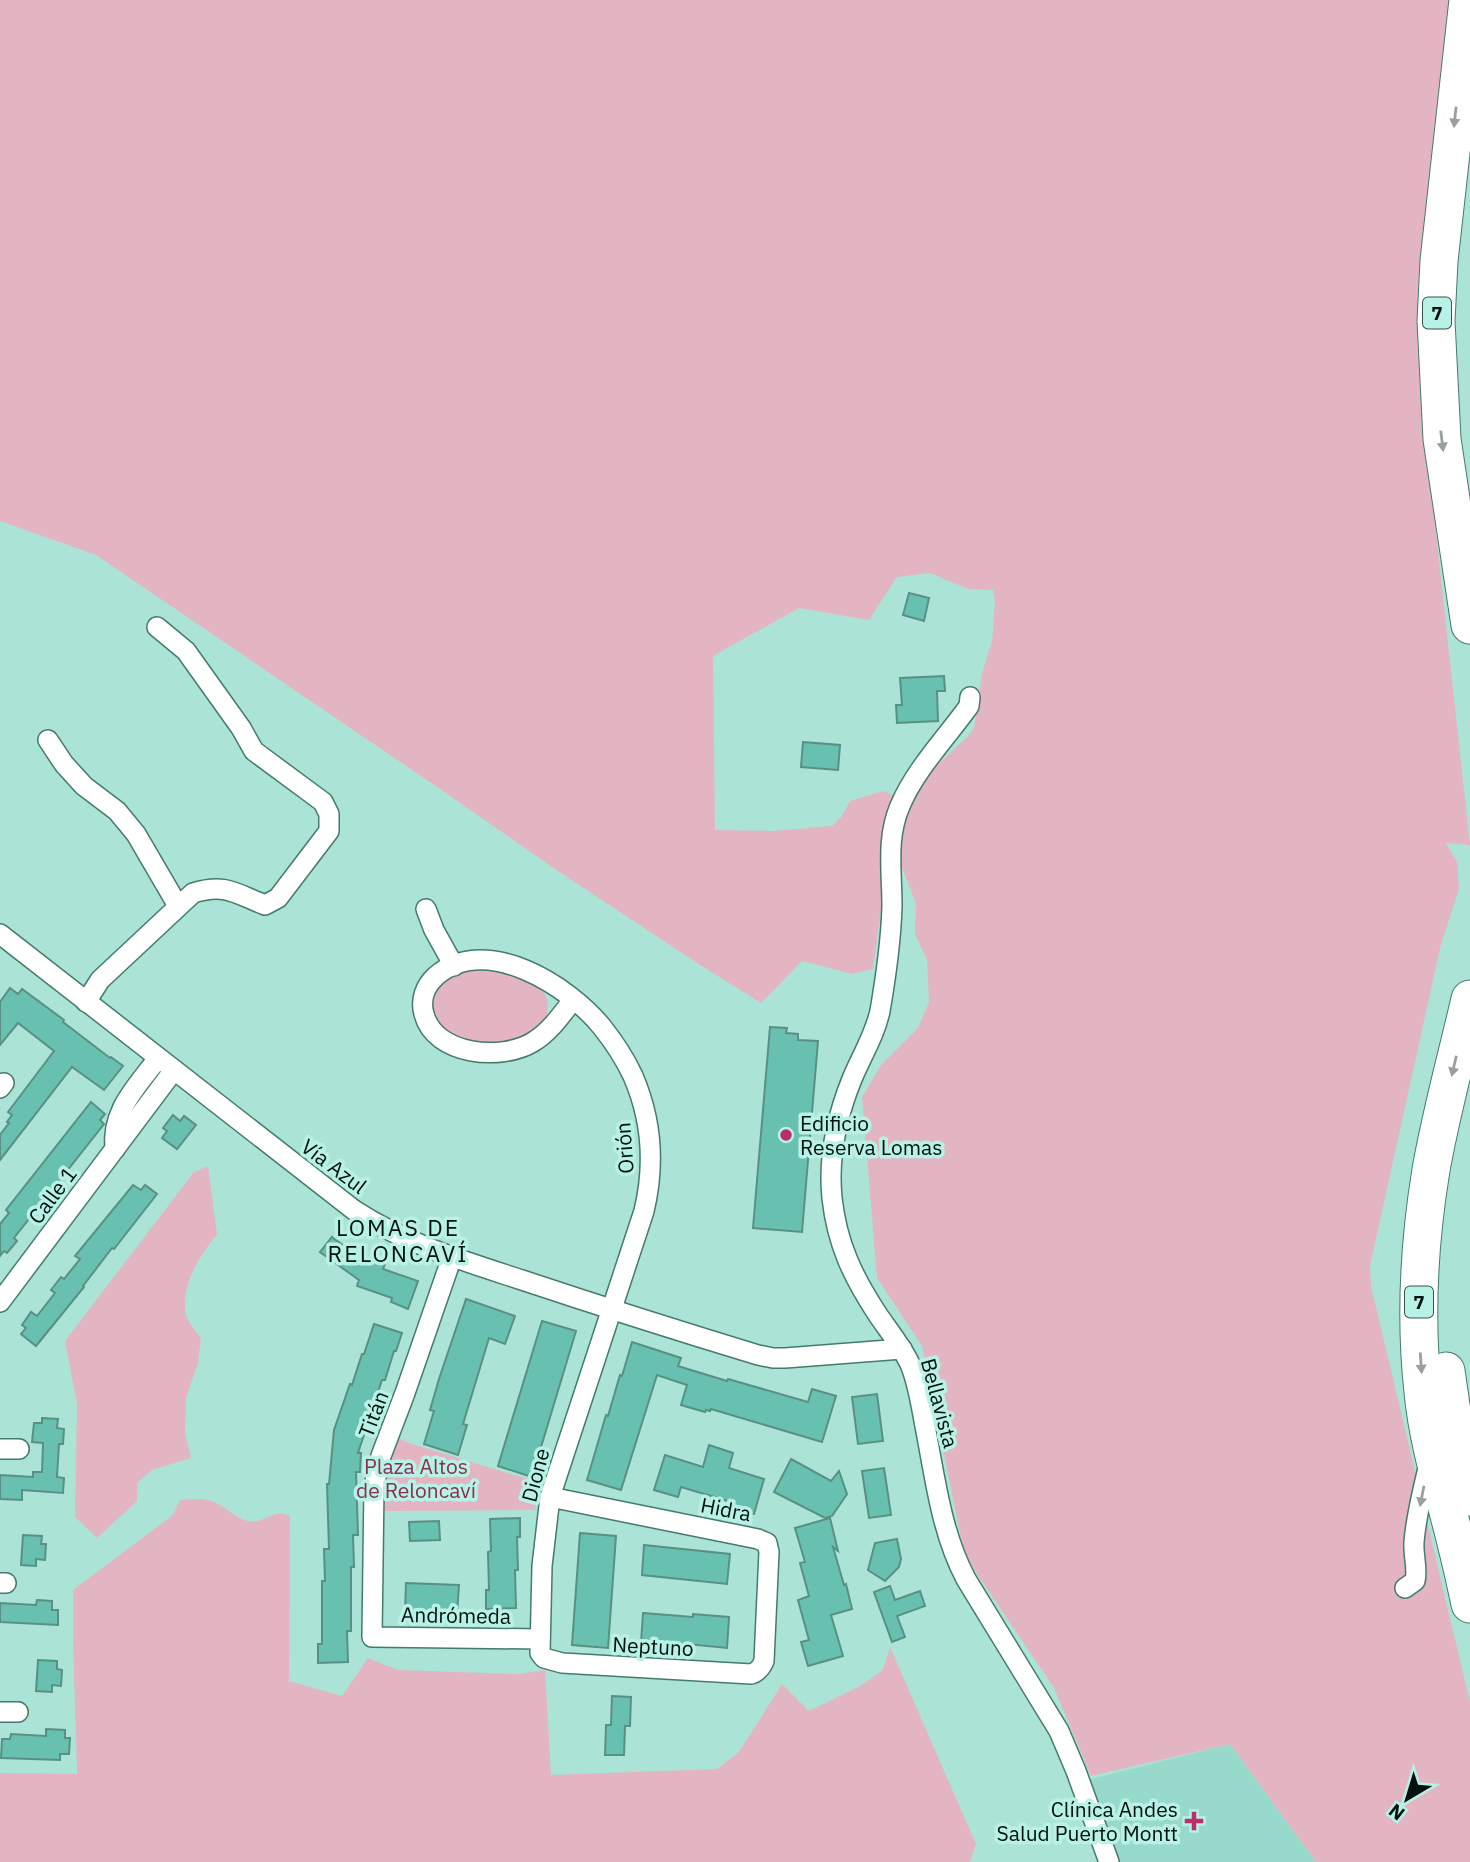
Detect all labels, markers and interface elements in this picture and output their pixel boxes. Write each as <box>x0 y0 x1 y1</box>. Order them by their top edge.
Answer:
one-way arrow <box>1450 106 1461 128</box>
road number: 7 <box>1423 298 1451 328</box>
one-way arrow <box>1437 430 1448 452</box>
one-way arrow <box>1449 1055 1460 1077</box>
place label: Edificio Reserva Lomas <box>800 1109 943 1161</box>
street label: Orión <box>608 1121 640 1175</box>
marker: Edificio Reserva Lomas <box>778 1127 794 1143</box>
street label: Vía Azul <box>296 1132 373 1200</box>
street label: Calle 1 <box>21 1161 83 1229</box>
district label: LOMAS DE RELONCAVÍ <box>328 1212 468 1268</box>
road number: 7 <box>1405 1286 1433 1318</box>
one-way arrow <box>1416 1353 1427 1375</box>
street label: Bellavista <box>915 1355 965 1451</box>
street label: Titán <box>351 1387 395 1441</box>
street label: Dione <box>514 1445 556 1505</box>
park label: Plaza Altos de Reloncaví <box>356 1452 476 1504</box>
one-way arrow <box>1416 1485 1427 1507</box>
street label: Hidra <box>698 1490 754 1528</box>
street label: Andrómeda <box>401 1600 511 1630</box>
street label: Neptuno <box>612 1630 694 1662</box>
north arrow <box>1372 1764 1442 1834</box>
place label: Clínica Andes Salud Puerto Montt <box>997 1795 1178 1847</box>
text: N <box>1384 1799 1409 1826</box>
marker: Clínica Andes Salud Puerto Montt <box>1184 1811 1204 1831</box>

